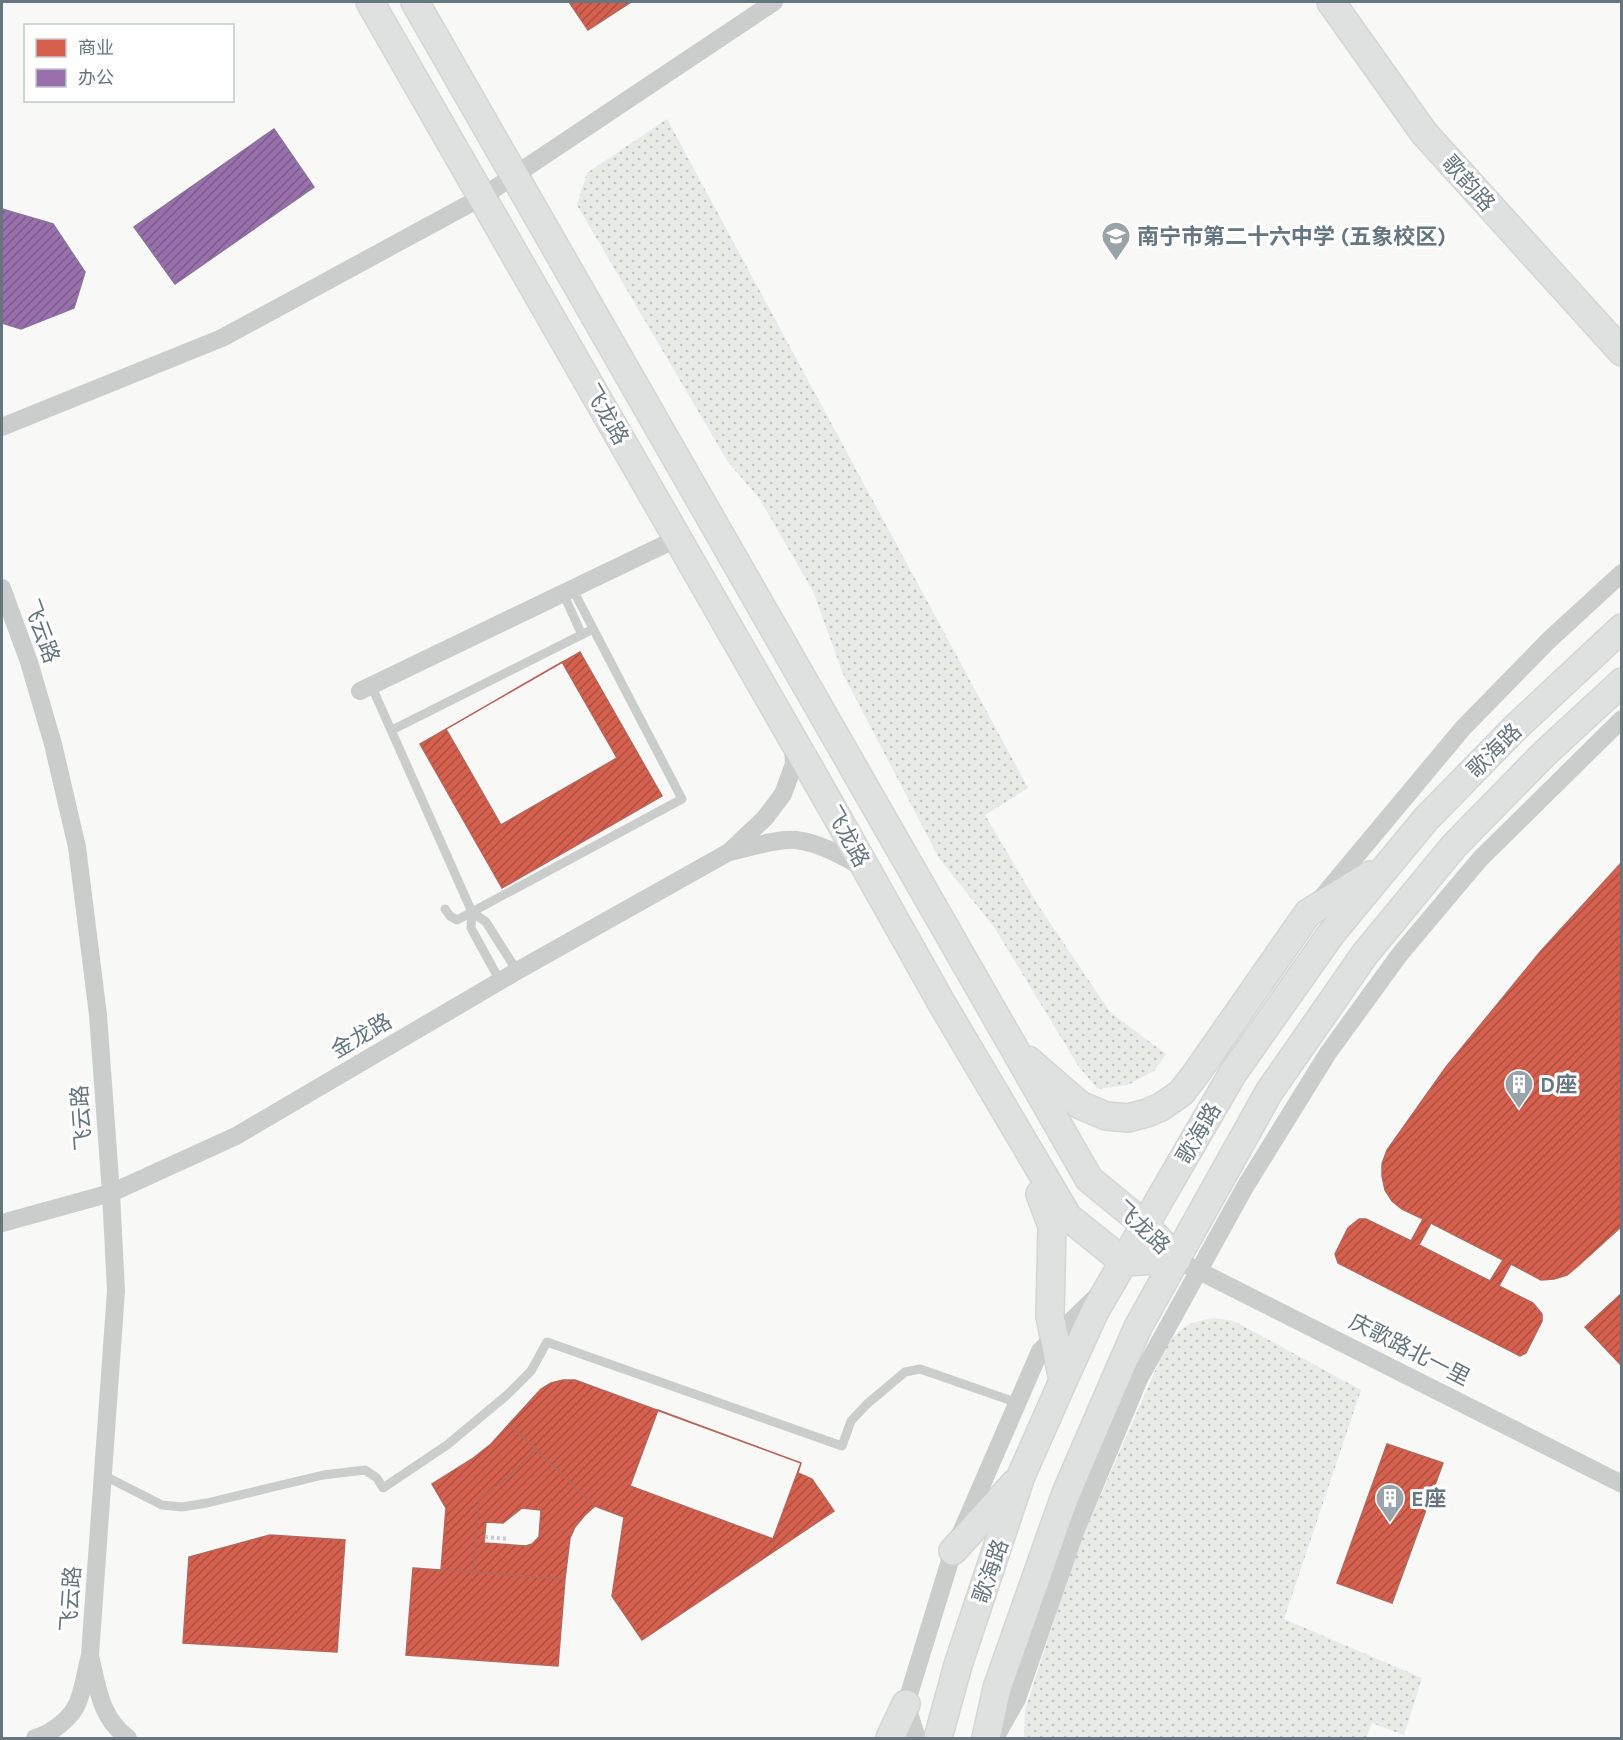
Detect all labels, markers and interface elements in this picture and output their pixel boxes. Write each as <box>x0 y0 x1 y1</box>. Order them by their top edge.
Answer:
legend <box>24 24 234 102</box>
text: 商业 <box>78 37 114 59</box>
text: 办公 <box>78 67 114 89</box>
street label: 歌韵路 <box>1437 150 1500 217</box>
school or university icon: 南宁市第二十六中学 (五象校区) <box>1100 220 1132 262</box>
place label: 南宁市第二十六中学 (五象校区) <box>1137 224 1446 250</box>
street label: 飞龙路 <box>578 379 634 450</box>
street label: 飞云路 <box>18 596 65 667</box>
street label: 歌海路 <box>1462 718 1527 783</box>
street label: 飞龙路 <box>820 801 874 872</box>
street label: 金龙路 <box>326 1008 397 1064</box>
building icon: D座 <box>1503 1068 1535 1110</box>
place label: D座 <box>1540 1072 1577 1098</box>
street label: 飞云路 <box>67 1084 97 1152</box>
street label: 歌海路 <box>1171 1098 1227 1169</box>
street label: 飞龙路 <box>1109 1196 1175 1260</box>
street label: 庆歌路北一里 <box>1345 1308 1474 1391</box>
building icon: E座 <box>1374 1482 1406 1524</box>
place label: E座 <box>1411 1486 1446 1512</box>
street label: 歌海路 <box>968 1536 1014 1607</box>
street label: 飞云路 <box>56 1565 86 1633</box>

